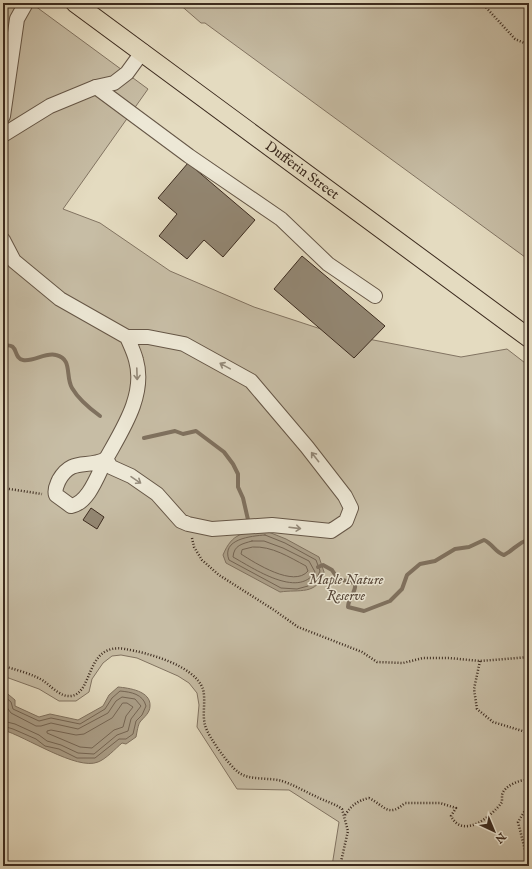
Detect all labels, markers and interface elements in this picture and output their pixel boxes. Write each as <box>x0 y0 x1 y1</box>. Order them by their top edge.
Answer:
street label: Dufferin Street <box>261 137 343 204</box>
one-way arrow <box>219 362 231 370</box>
one-way arrow <box>134 367 141 380</box>
one-way arrow <box>311 452 319 463</box>
one-way arrow <box>130 476 141 484</box>
one-way arrow <box>288 524 301 532</box>
park label: Maple Nature Reserve <box>309 571 384 605</box>
north arrow <box>474 811 514 851</box>
text: N <box>492 828 509 846</box>

